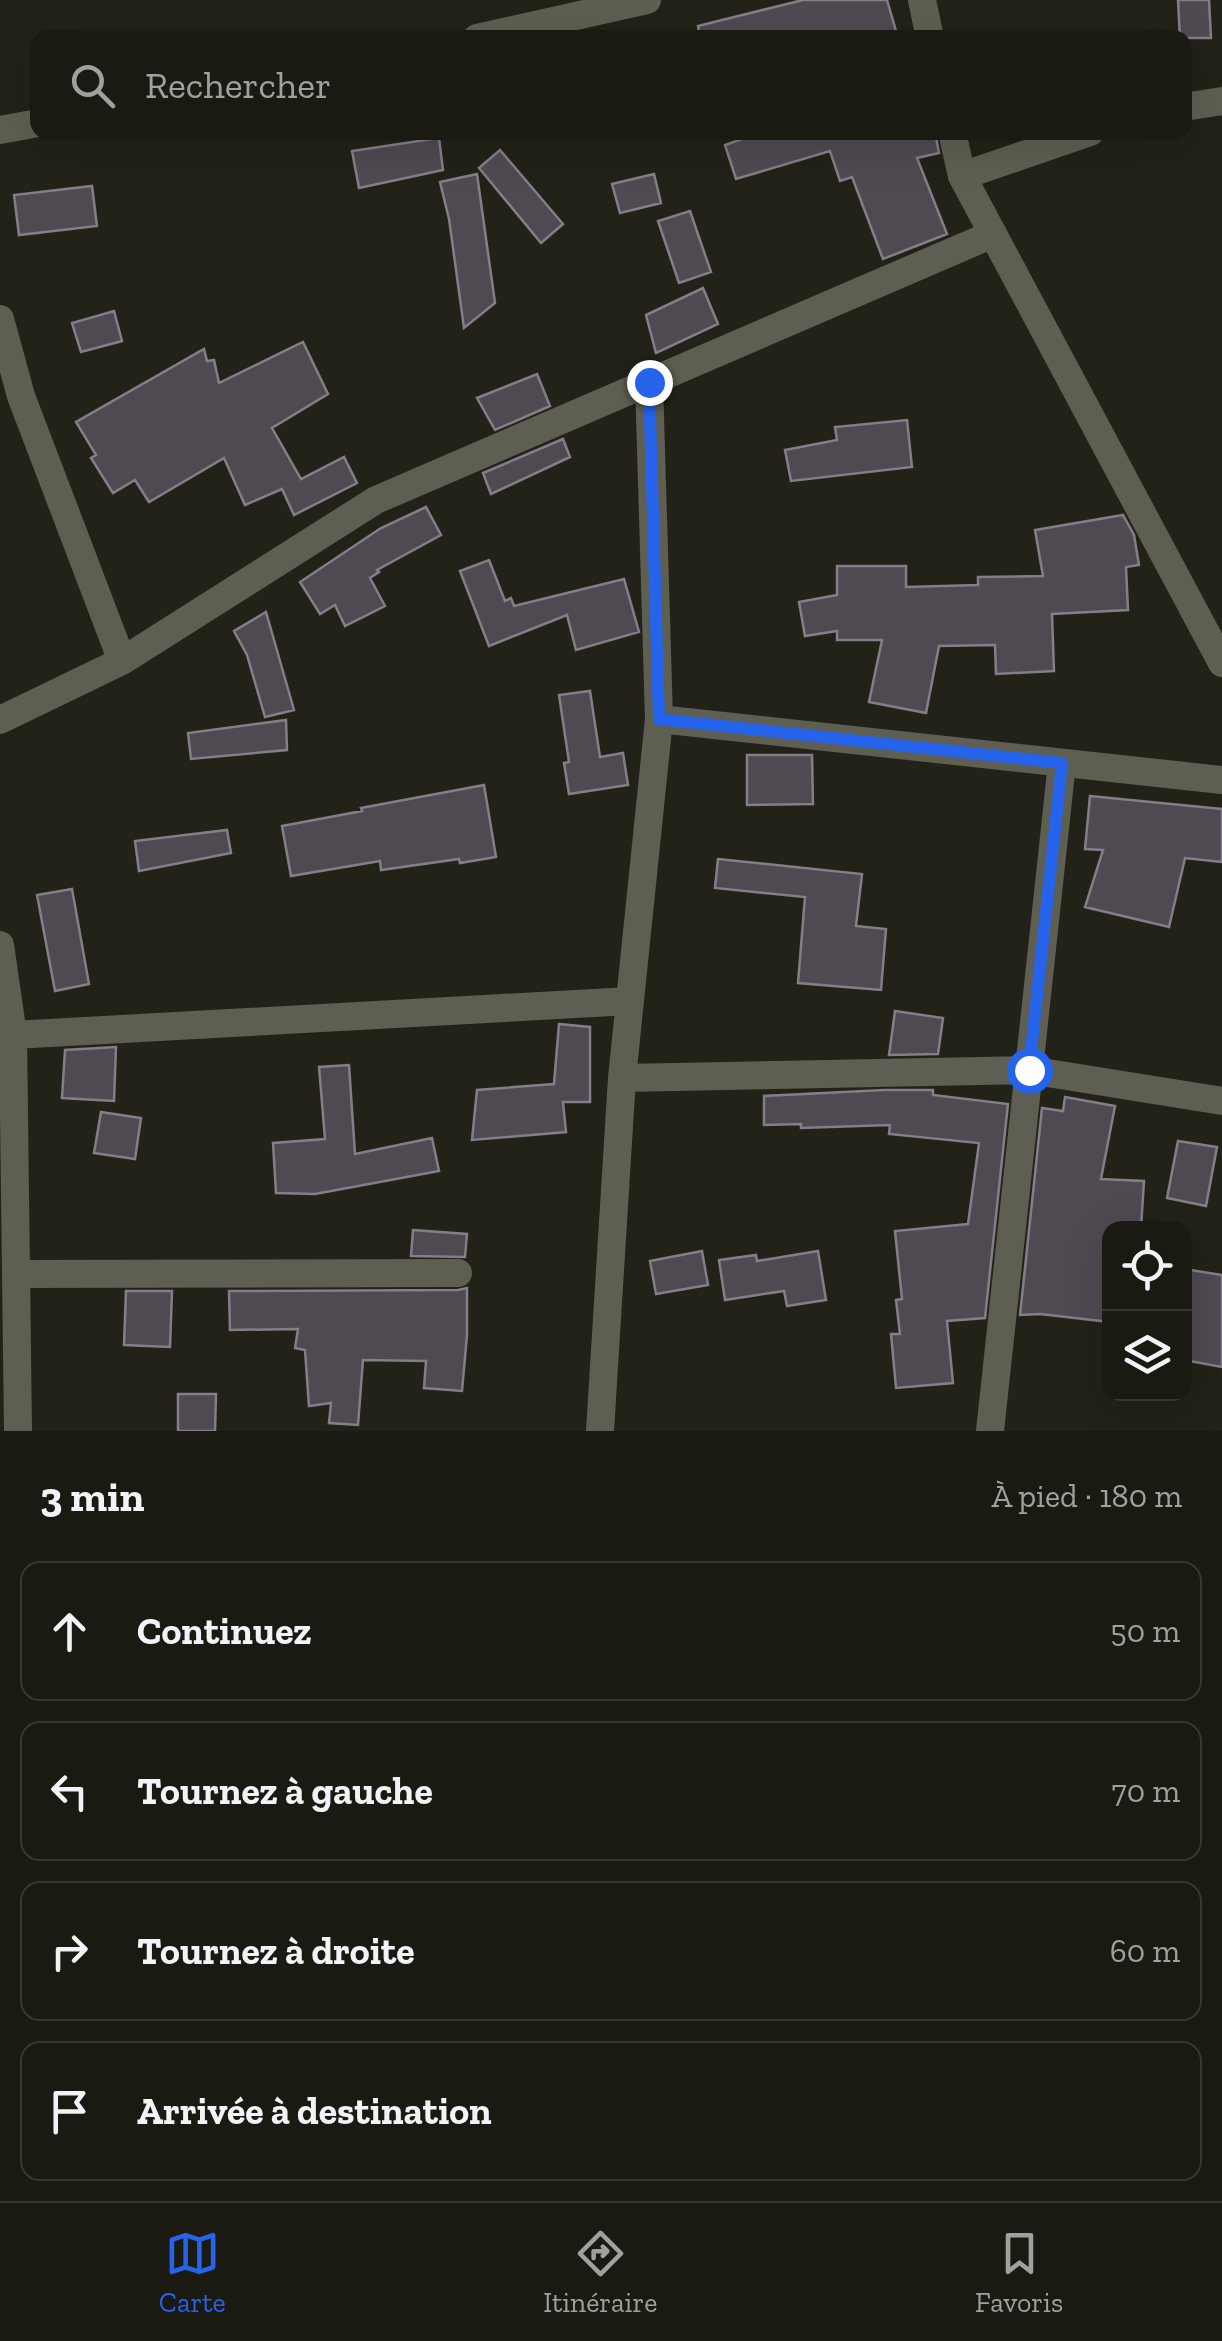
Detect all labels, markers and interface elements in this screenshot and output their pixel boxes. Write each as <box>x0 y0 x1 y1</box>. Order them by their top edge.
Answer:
search box <box>30 30 1192 140</box>
icon: search <box>65 58 120 113</box>
text: Rechercher <box>145 62 331 108</box>
route end <box>627 360 673 406</box>
route start <box>1007 1048 1053 1094</box>
map controls <box>1102 1221 1192 1401</box>
button: locate <box>1102 1221 1192 1311</box>
button: layers <box>1102 1311 1192 1401</box>
text: 3 min <box>40 1471 145 1522</box>
text: À pied · 180 m <box>992 1477 1182 1515</box>
icon: ahead <box>42 1604 97 1659</box>
text: Continuez <box>137 1608 312 1654</box>
text: 50 m <box>1110 1612 1180 1650</box>
icon: left <box>42 1764 97 1819</box>
text: Tournez à gauche <box>137 1768 433 1814</box>
text: 70 m <box>1112 1772 1180 1810</box>
icon: right <box>42 1924 97 1979</box>
text: Tournez à droite <box>137 1928 415 1974</box>
text: 60 m <box>1110 1932 1180 1970</box>
icon: arrive <box>42 2084 97 2139</box>
text: Arrivée à destination <box>137 2088 492 2134</box>
tab: Carte <box>159 2226 226 2319</box>
tab: Itinéraire <box>543 2226 657 2319</box>
tab: Favoris <box>975 2226 1063 2319</box>

